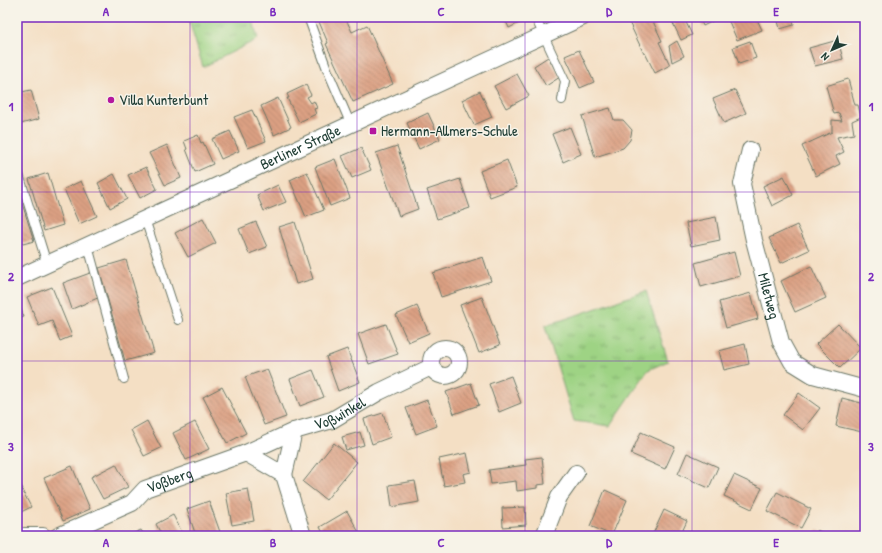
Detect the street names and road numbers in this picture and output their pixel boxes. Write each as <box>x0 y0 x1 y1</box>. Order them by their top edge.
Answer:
street label: Berliner Straße <box>256 119 344 175</box>
street label: Miletweg <box>753 270 786 321</box>
street label: Voßwinkel <box>311 391 369 435</box>
street label: Voßberg <box>144 462 195 498</box>

